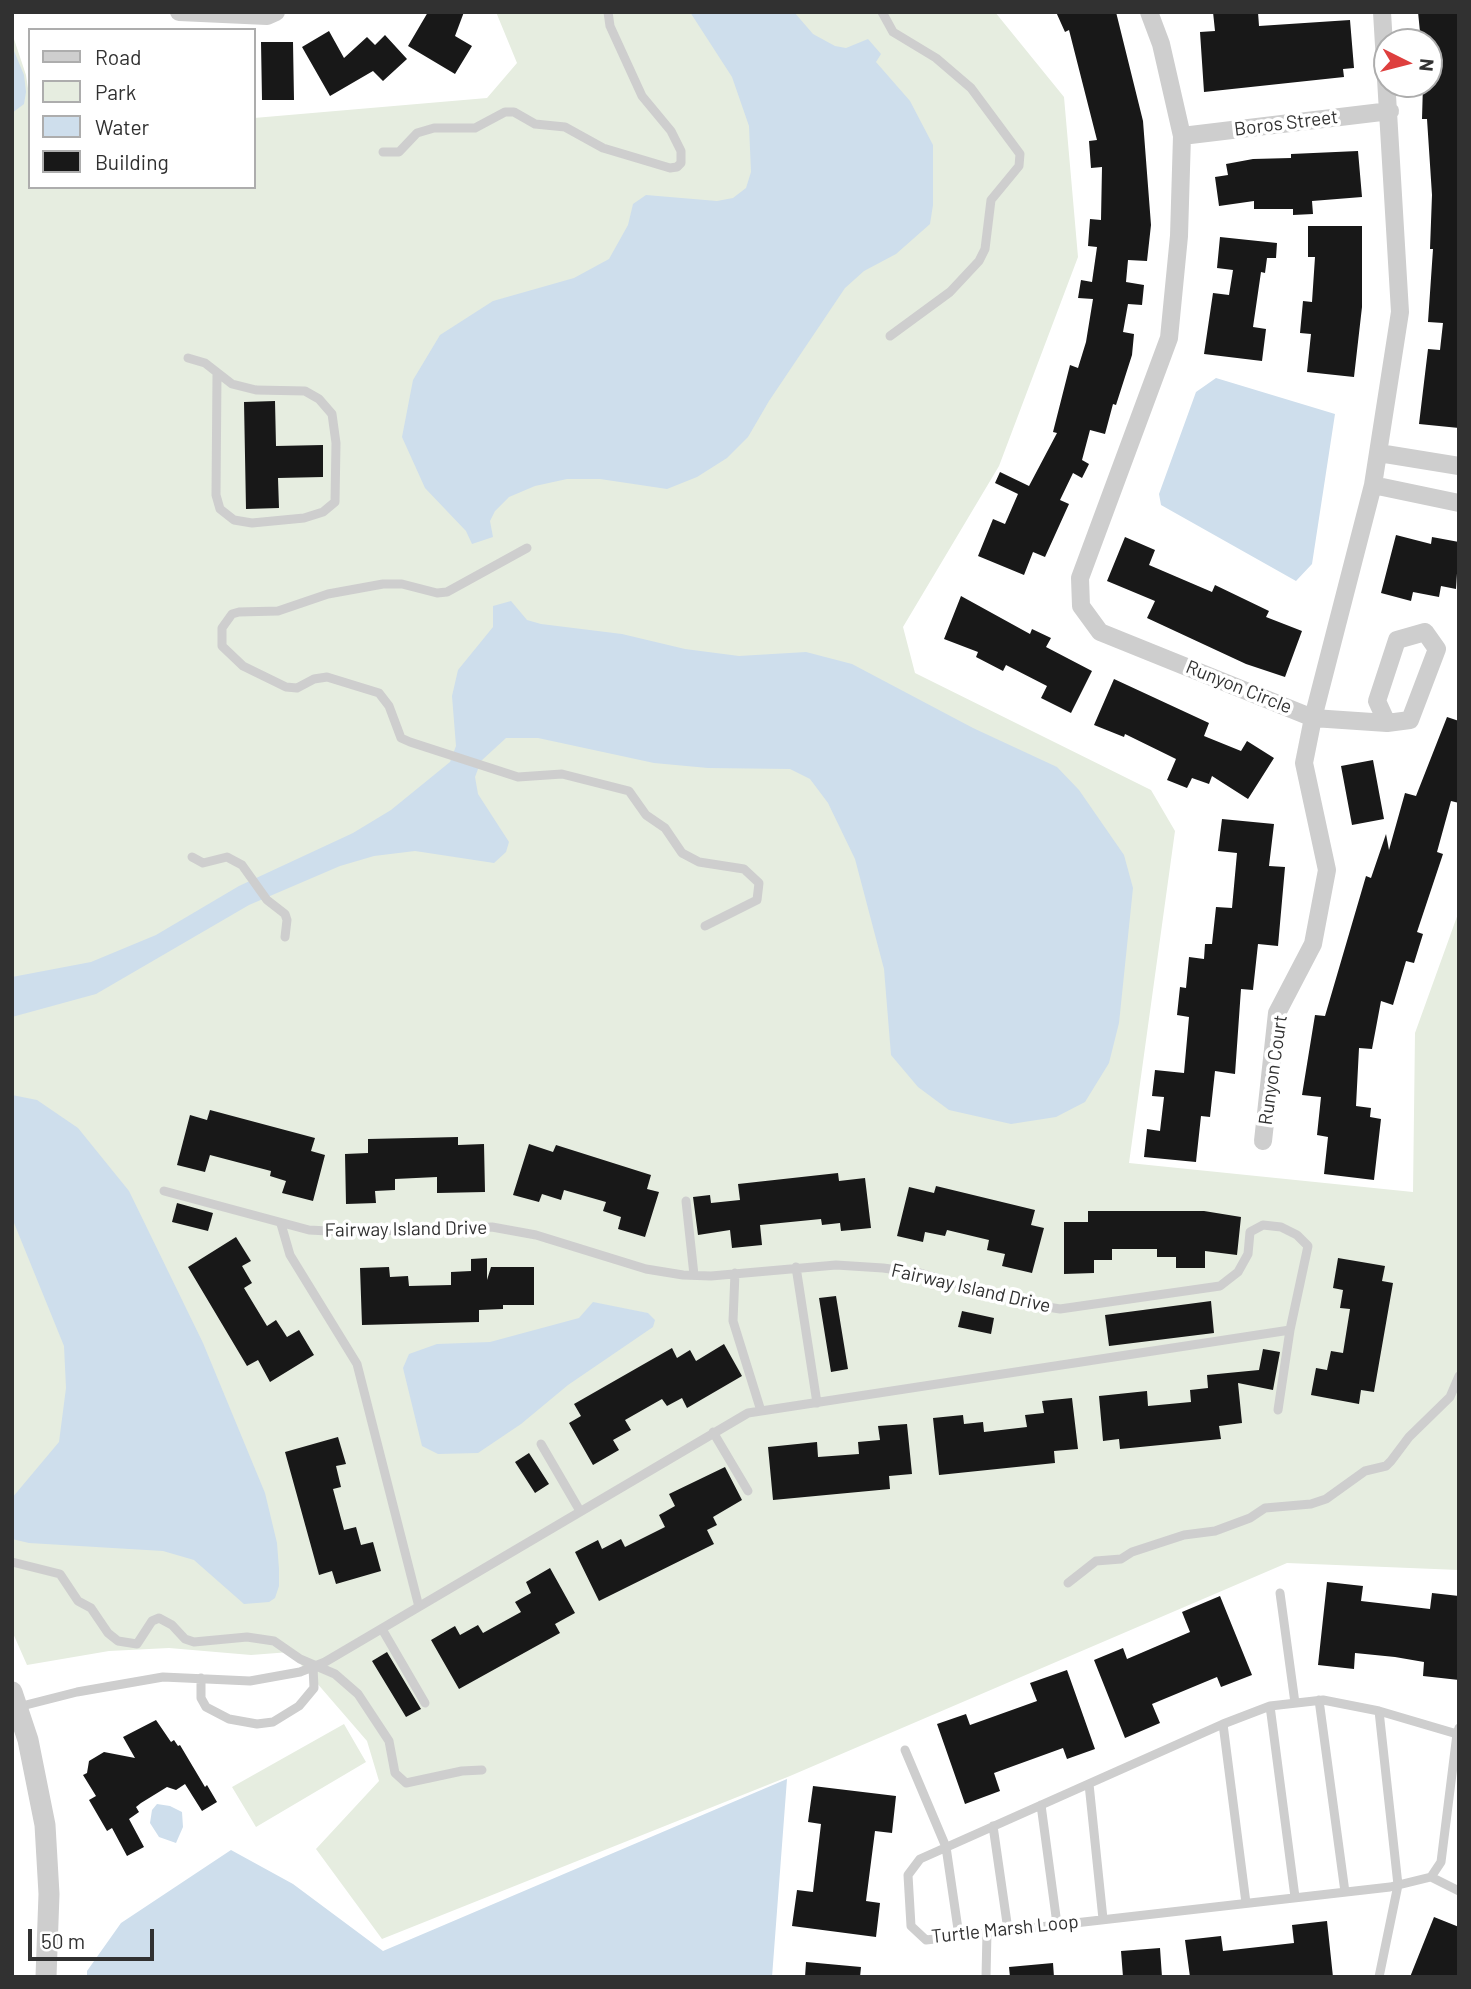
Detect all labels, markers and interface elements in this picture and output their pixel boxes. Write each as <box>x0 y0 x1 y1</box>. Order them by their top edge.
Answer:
legend <box>28 28 256 189</box>
north arrow <box>1373 28 1443 98</box>
text: Road <box>95 44 141 69</box>
text: N <box>1415 58 1439 73</box>
text: Park <box>95 79 136 104</box>
street label: Boros Street <box>1233 105 1339 141</box>
text: Water <box>95 114 149 139</box>
text: Building <box>95 149 169 174</box>
street label: Runyon Circle <box>1183 655 1295 719</box>
street label: Runyon Court <box>1254 1014 1292 1126</box>
street label: Fairway Island Drive <box>325 1216 487 1242</box>
street label: Fairway Island Drive <box>889 1259 1053 1317</box>
street label: Turtle Marsh Loop <box>930 1910 1080 1948</box>
scale bar <box>32 1916 158 1960</box>
text: 50 m <box>41 1928 85 1953</box>

